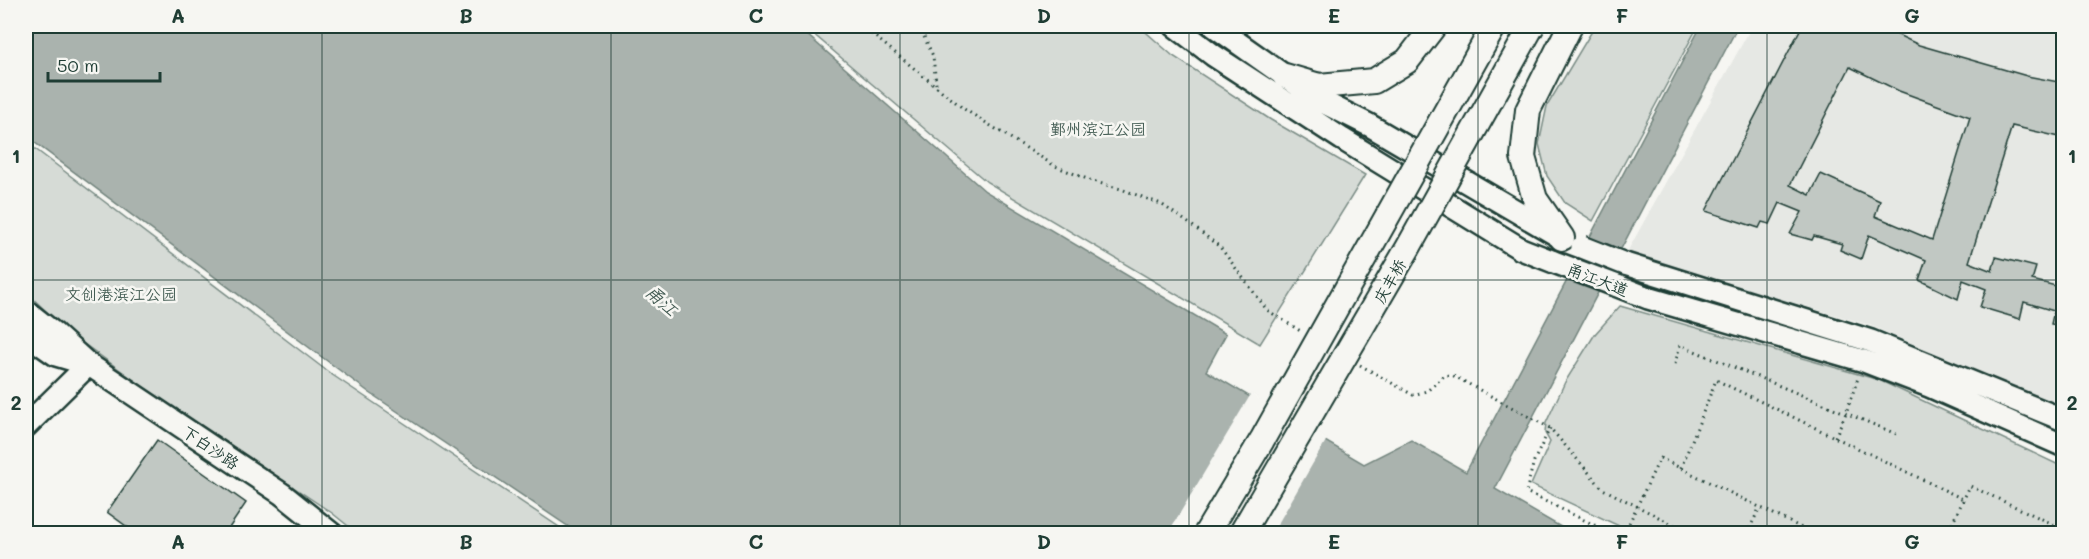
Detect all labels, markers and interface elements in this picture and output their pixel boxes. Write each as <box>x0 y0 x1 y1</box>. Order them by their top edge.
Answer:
text: A <box>171 2 185 28</box>
text: B <box>459 2 473 28</box>
text: C <box>749 2 764 28</box>
text: D <box>1037 2 1051 28</box>
text: E <box>1328 2 1340 28</box>
text: F <box>1616 2 1629 28</box>
text: G <box>1904 2 1920 28</box>
scale bar <box>48 45 160 83</box>
text: 50 m <box>57 53 99 77</box>
park label: 鄞州滨江公园 <box>1050 118 1146 139</box>
text: 1 <box>12 142 20 168</box>
text: 1 <box>2068 142 2076 168</box>
street label: 庆丰桥 <box>1368 255 1410 307</box>
street label: 甬江大道 <box>1564 258 1632 300</box>
water label: 甬江 <box>641 279 684 322</box>
park label: 文创港滨江公园 <box>65 283 177 304</box>
text: 2 <box>10 389 22 415</box>
text: 2 <box>2066 389 2078 415</box>
street label: 下白沙路 <box>179 420 243 474</box>
text: A <box>171 528 185 554</box>
text: B <box>459 528 473 554</box>
text: C <box>749 528 764 554</box>
text: D <box>1037 528 1051 554</box>
text: E <box>1328 528 1340 554</box>
text: F <box>1616 528 1629 554</box>
text: G <box>1904 528 1920 554</box>

